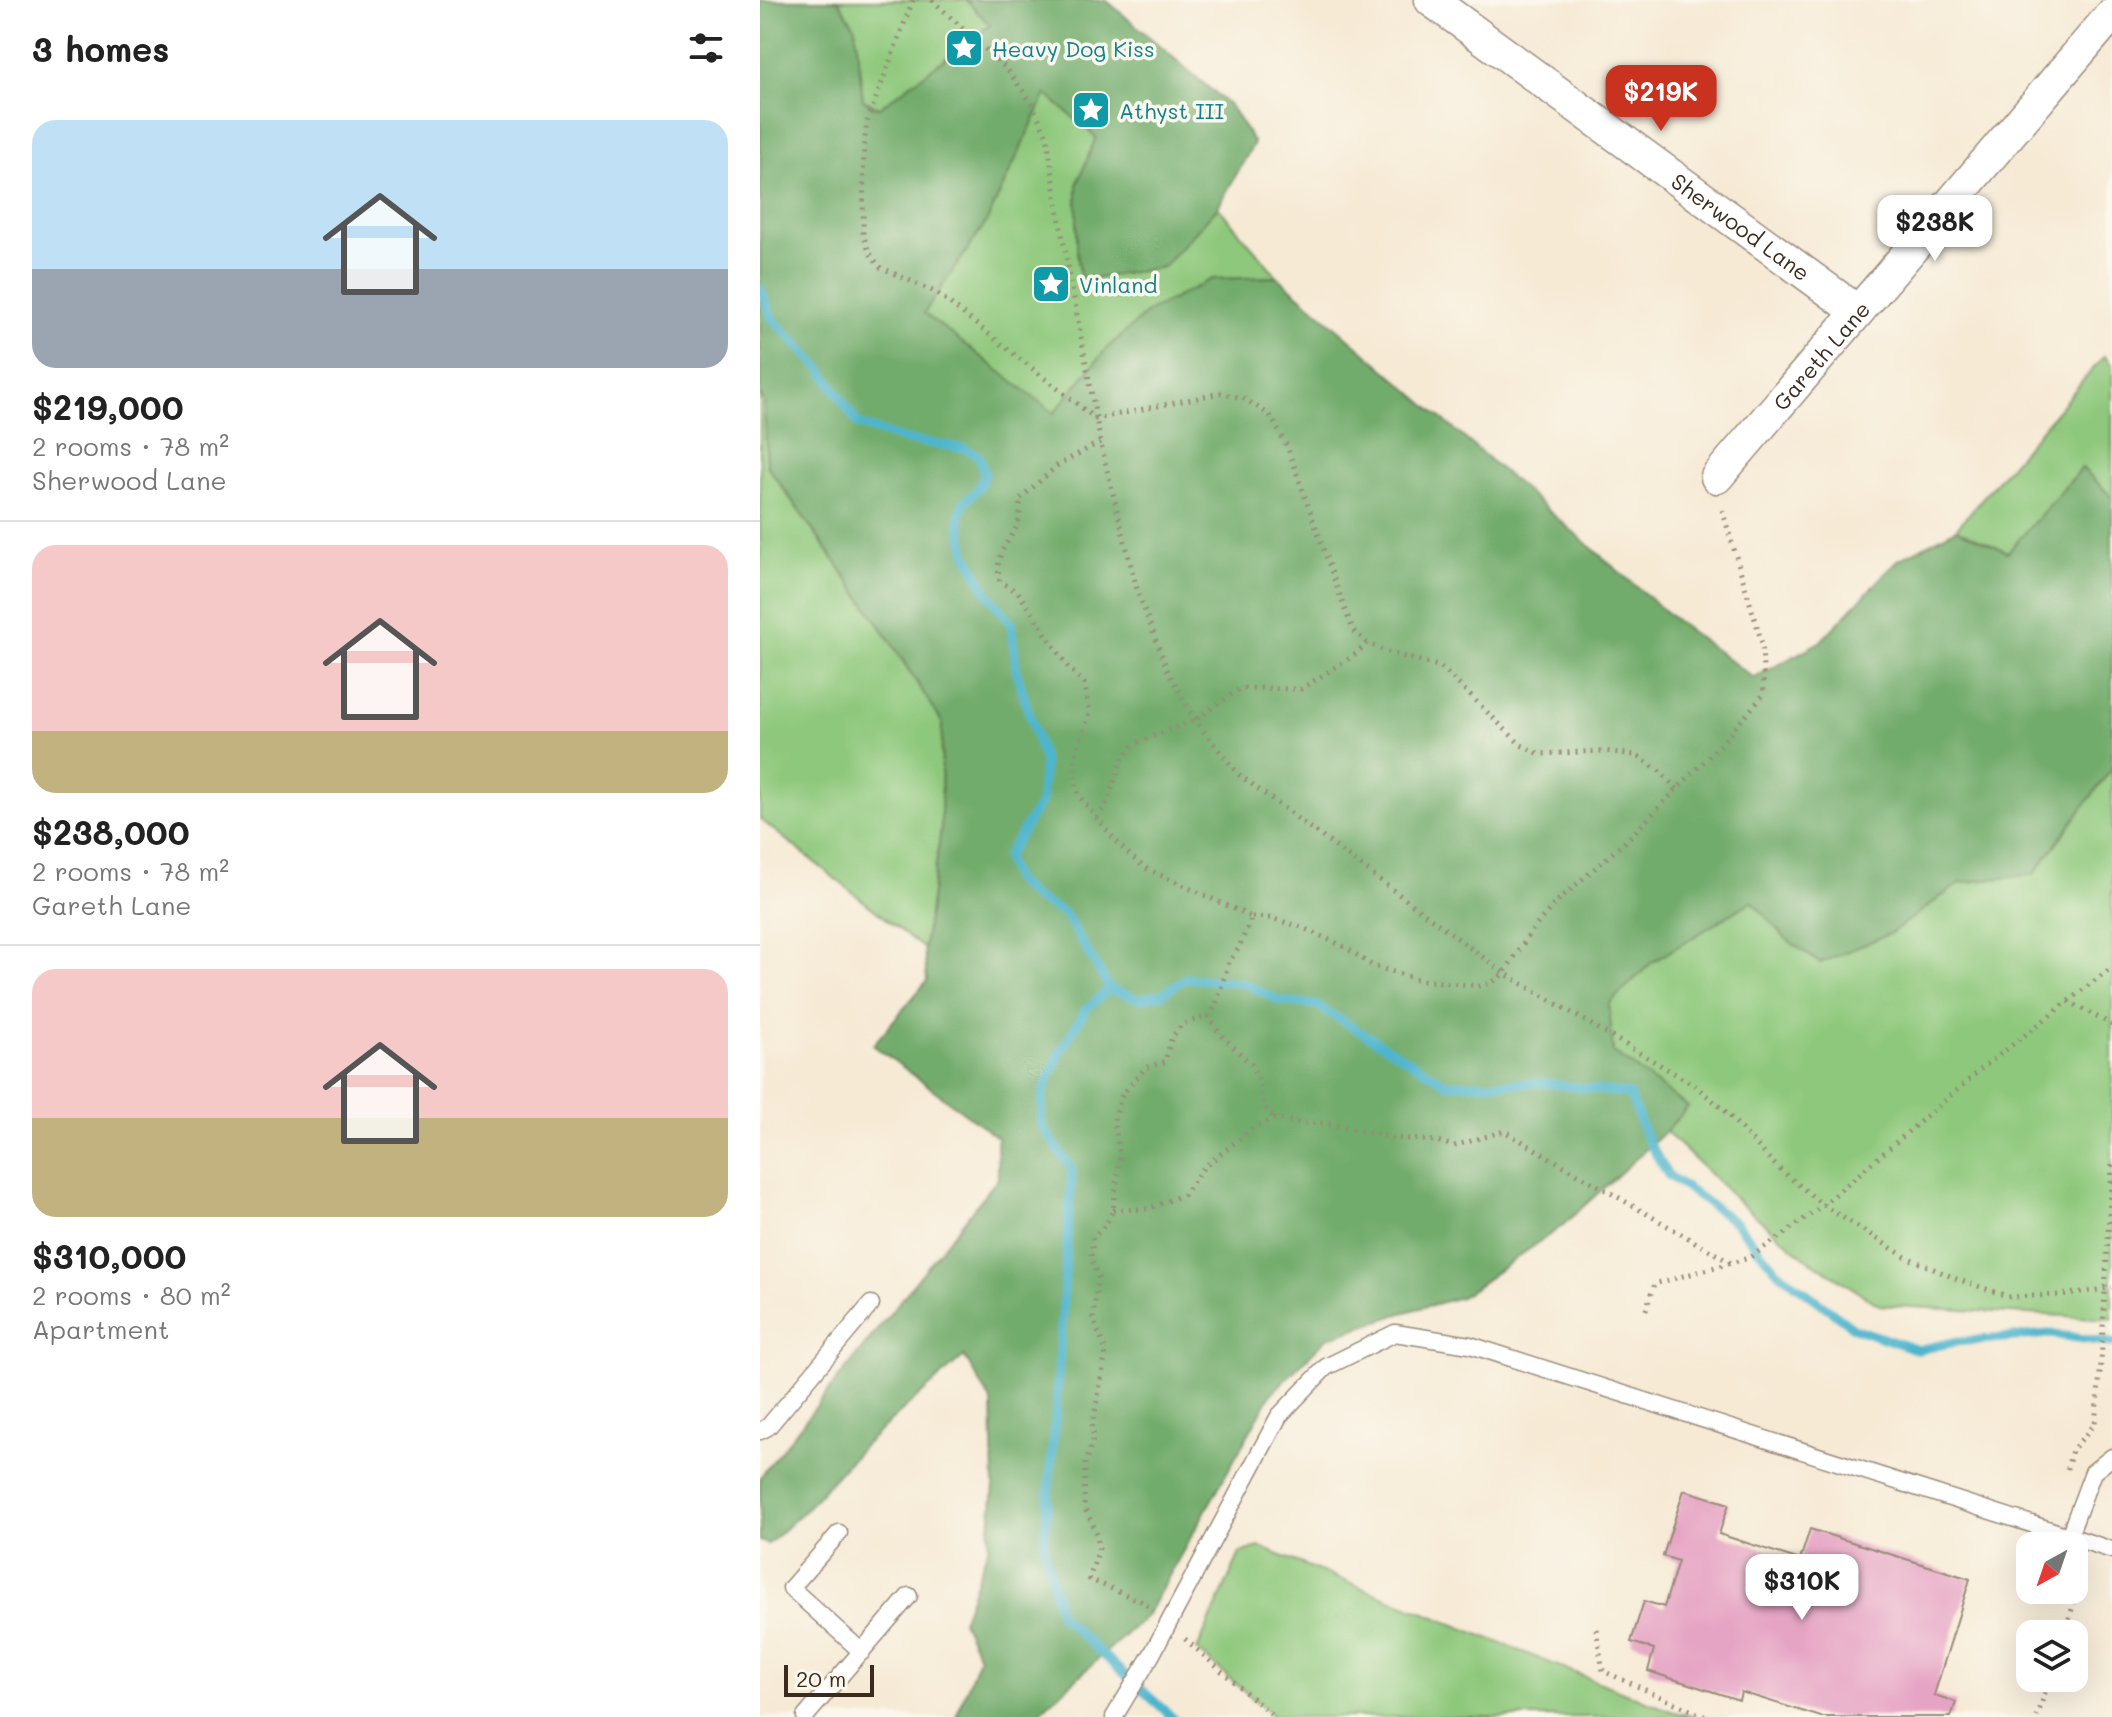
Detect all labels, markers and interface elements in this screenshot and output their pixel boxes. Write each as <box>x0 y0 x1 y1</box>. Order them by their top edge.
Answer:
text: 3 homes <box>32 26 169 71</box>
icon: filters <box>684 26 728 70</box>
place icon: Heavy Dog Kiss <box>943 27 985 69</box>
place label: Heavy Dog Kiss <box>992 34 1155 63</box>
pin: $219K <box>1605 65 1717 133</box>
text: $219K <box>1624 74 1698 108</box>
place icon: Athyst III <box>1070 89 1112 131</box>
place label: Athyst III <box>1119 96 1224 125</box>
street label: Sherwood Lane <box>1666 166 1816 287</box>
icon: home <box>308 172 452 316</box>
pin: $238K <box>1879 195 1991 263</box>
text: $238K <box>1895 204 1975 238</box>
place icon: Vinland <box>1030 263 1072 305</box>
place label: Vinland <box>1079 270 1157 299</box>
street label: Gareth Lane <box>1766 295 1876 416</box>
text: $219,000 <box>32 384 184 429</box>
text: 2 rooms · 78 m² <box>32 429 229 463</box>
text: Sherwood Lane <box>32 463 227 497</box>
icon: home <box>308 597 452 741</box>
text: $238,000 <box>32 809 190 854</box>
text: 2 rooms · 78 m² <box>32 854 229 888</box>
text: Gareth Lane <box>32 888 191 922</box>
icon: home <box>308 1021 452 1165</box>
text: $310,000 <box>32 1233 186 1278</box>
text: 2 rooms · 80 m² <box>32 1278 231 1312</box>
text: Apartment <box>32 1312 169 1346</box>
north arrow <box>2016 1532 2088 1604</box>
map controls <box>2016 1532 2088 1692</box>
pin: $310K <box>1746 1554 1858 1622</box>
text: $310K <box>1763 1563 1841 1597</box>
button: layers <box>2016 1620 2088 1692</box>
scale bar <box>784 1661 874 1697</box>
text: 20 m <box>796 1664 846 1693</box>

